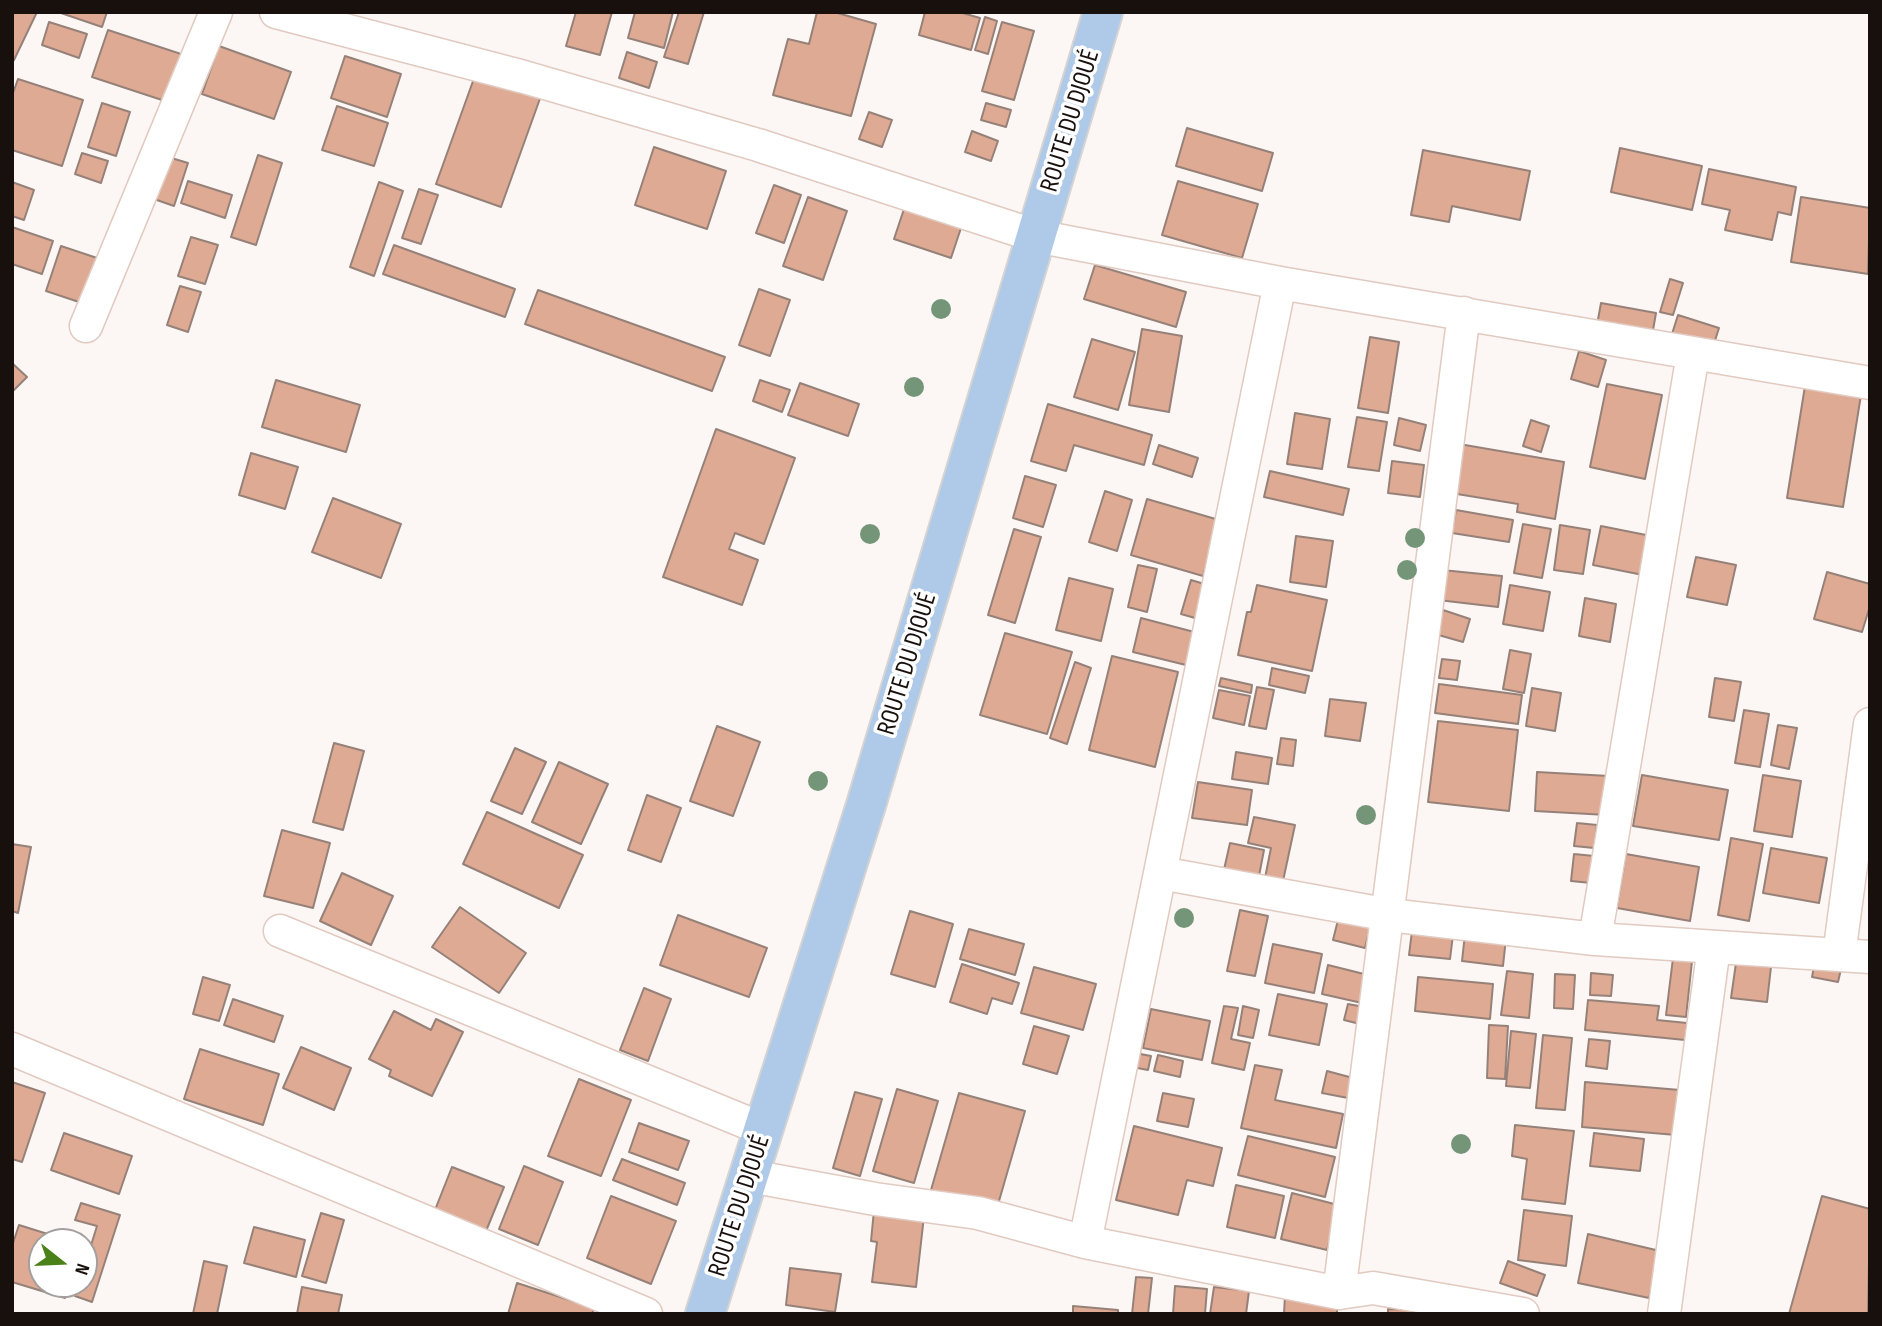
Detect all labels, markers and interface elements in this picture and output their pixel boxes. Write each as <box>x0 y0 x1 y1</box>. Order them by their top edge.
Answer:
street label: ROUTE DU DJOUÉ <box>1035 46 1107 196</box>
street label: ROUTE DU DJOUÉ <box>872 589 944 739</box>
street label: ROUTE DU DJOUÉ <box>702 1131 778 1281</box>
north arrow <box>28 1228 98 1298</box>
text: N <box>69 1261 94 1277</box>

